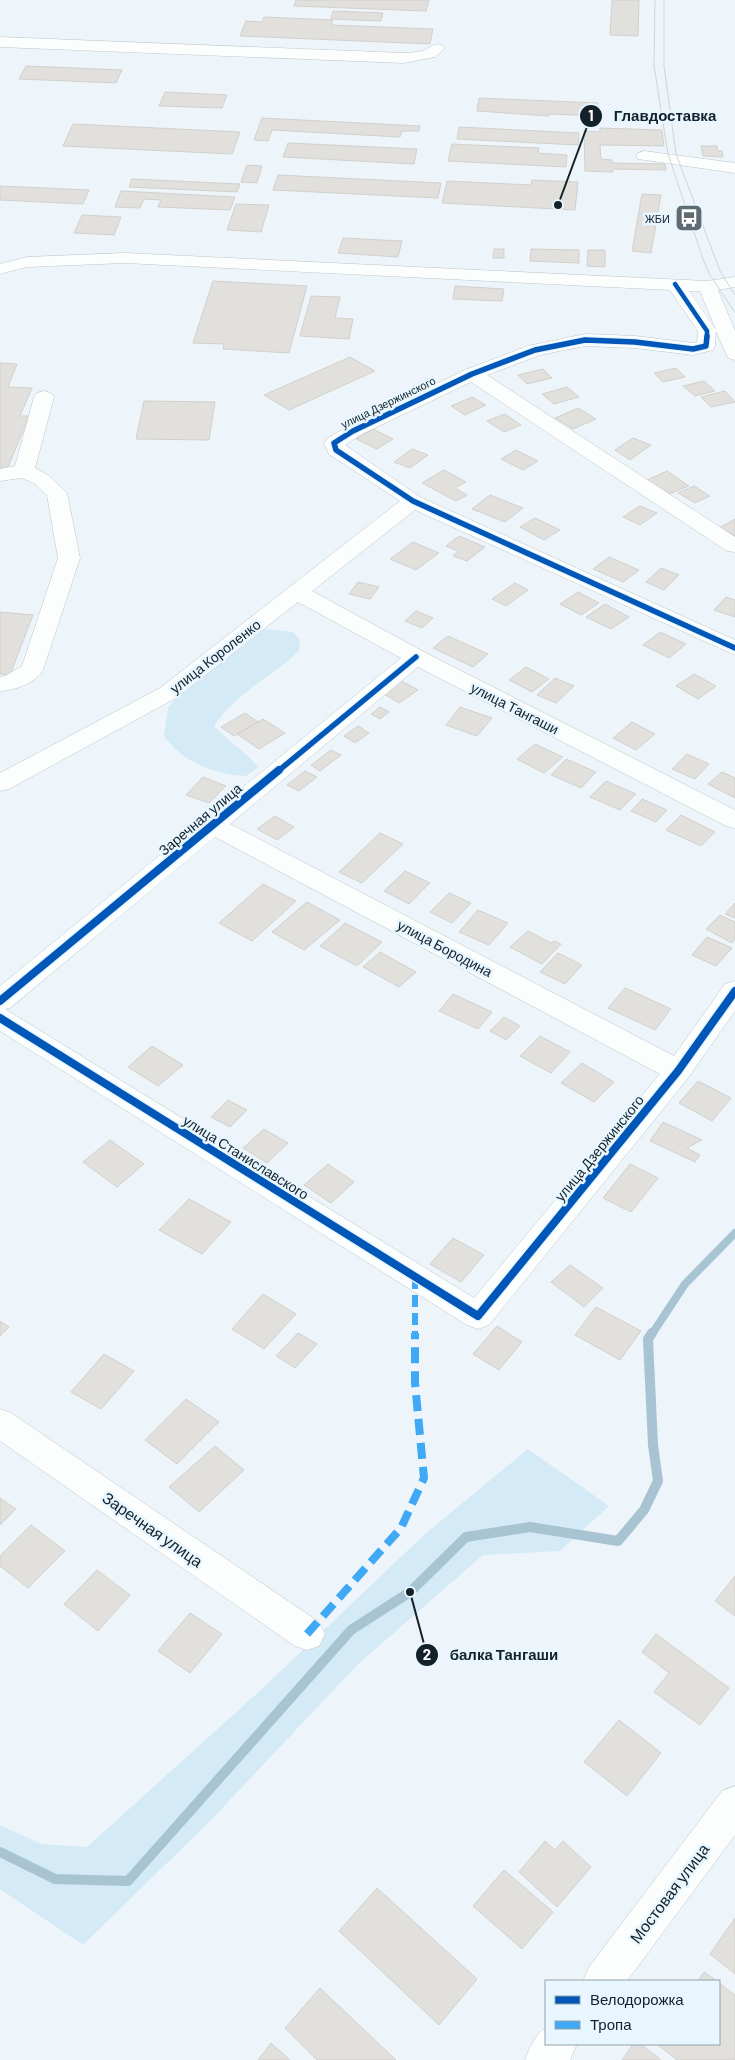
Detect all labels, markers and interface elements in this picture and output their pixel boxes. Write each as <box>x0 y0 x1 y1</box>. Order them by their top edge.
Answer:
callout: Главдоставка <box>579 101 726 131</box>
text: 1 <box>588 106 594 124</box>
text: Главдоставка <box>614 106 717 124</box>
bus stop icon: ЖБИ <box>674 203 704 233</box>
place label: ЖБИ <box>645 212 670 225</box>
street label: улица Дзержинского <box>339 373 437 431</box>
street label: улица Короленко <box>166 615 264 697</box>
street label: улица Тангаши <box>468 679 562 737</box>
street label: Заречная улица <box>155 779 245 859</box>
street label: улица Бородина <box>395 916 496 980</box>
street label: улица Дзержинского <box>551 1091 647 1205</box>
street label: улица Станиславского <box>180 1111 312 1203</box>
street label: Заречная улица <box>99 1487 207 1571</box>
callout: балка Тангаши <box>415 1640 568 1670</box>
text: 2 <box>423 1645 431 1663</box>
text: балка Тангаши <box>450 1645 558 1663</box>
street label: Мостовая улица <box>625 1839 713 1946</box>
legend <box>545 1980 720 2045</box>
text: Велодорожка <box>590 1990 684 2008</box>
text: Тропа <box>590 2015 632 2033</box>

